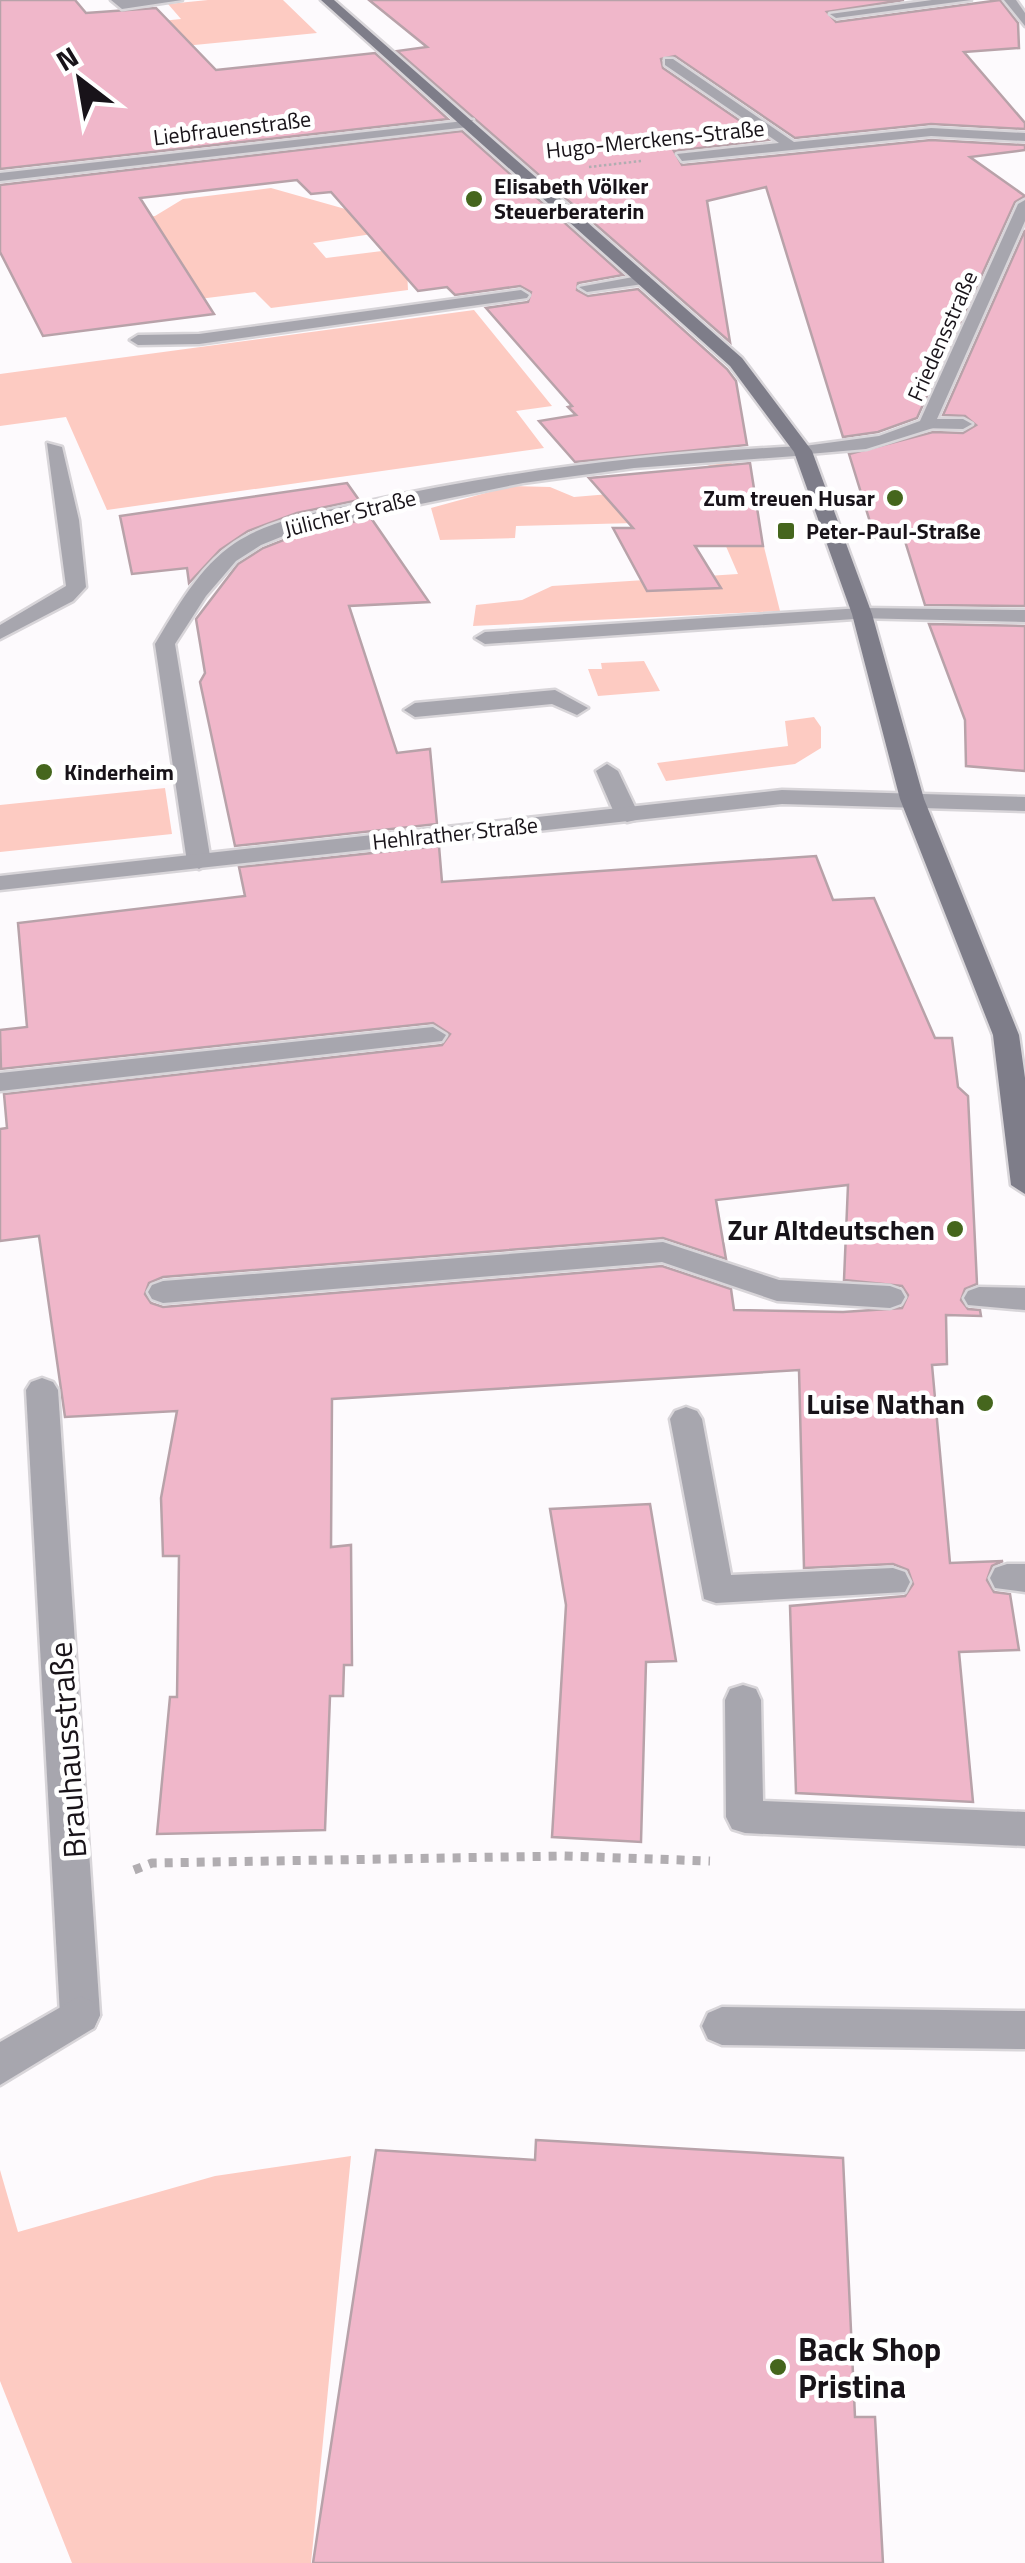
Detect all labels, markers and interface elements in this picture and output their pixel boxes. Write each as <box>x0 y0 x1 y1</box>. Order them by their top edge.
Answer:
north arrow <box>30 30 130 130</box>
text: N <box>47 35 86 82</box>
street label: Liebfrauenstraße <box>151 101 313 155</box>
street label: Hugo-Merckens-Straße <box>544 111 766 167</box>
place label: Elisabeth Völker Steuerberaterin <box>494 169 648 228</box>
marker: Elisabeth Völker Steuerberaterin <box>463 188 485 210</box>
street label: Friedensstraße <box>898 265 986 407</box>
street label: Jülicher Straße <box>281 480 419 546</box>
place label: Zum treuen Husar <box>703 481 875 515</box>
marker: Zum treuen Husar <box>884 487 906 509</box>
place label: Peter-Paul-Straße <box>806 514 981 548</box>
marker: Peter-Paul-Straße <box>775 520 797 542</box>
place label: Kinderheim <box>64 755 174 789</box>
marker: Kinderheim <box>33 761 55 783</box>
street label: Hehlrather Straße <box>371 807 539 859</box>
place label: Zur Altdeutschen <box>727 1208 935 1251</box>
marker: Zur Altdeutschen <box>944 1218 966 1240</box>
place label: Luise Nathan <box>806 1382 965 1425</box>
marker: Luise Nathan <box>974 1392 996 1414</box>
street label: Brauhausstraße <box>36 1640 98 1860</box>
place label: Back Shop Pristina <box>798 2325 941 2410</box>
marker: Back Shop Pristina <box>767 2356 789 2378</box>

